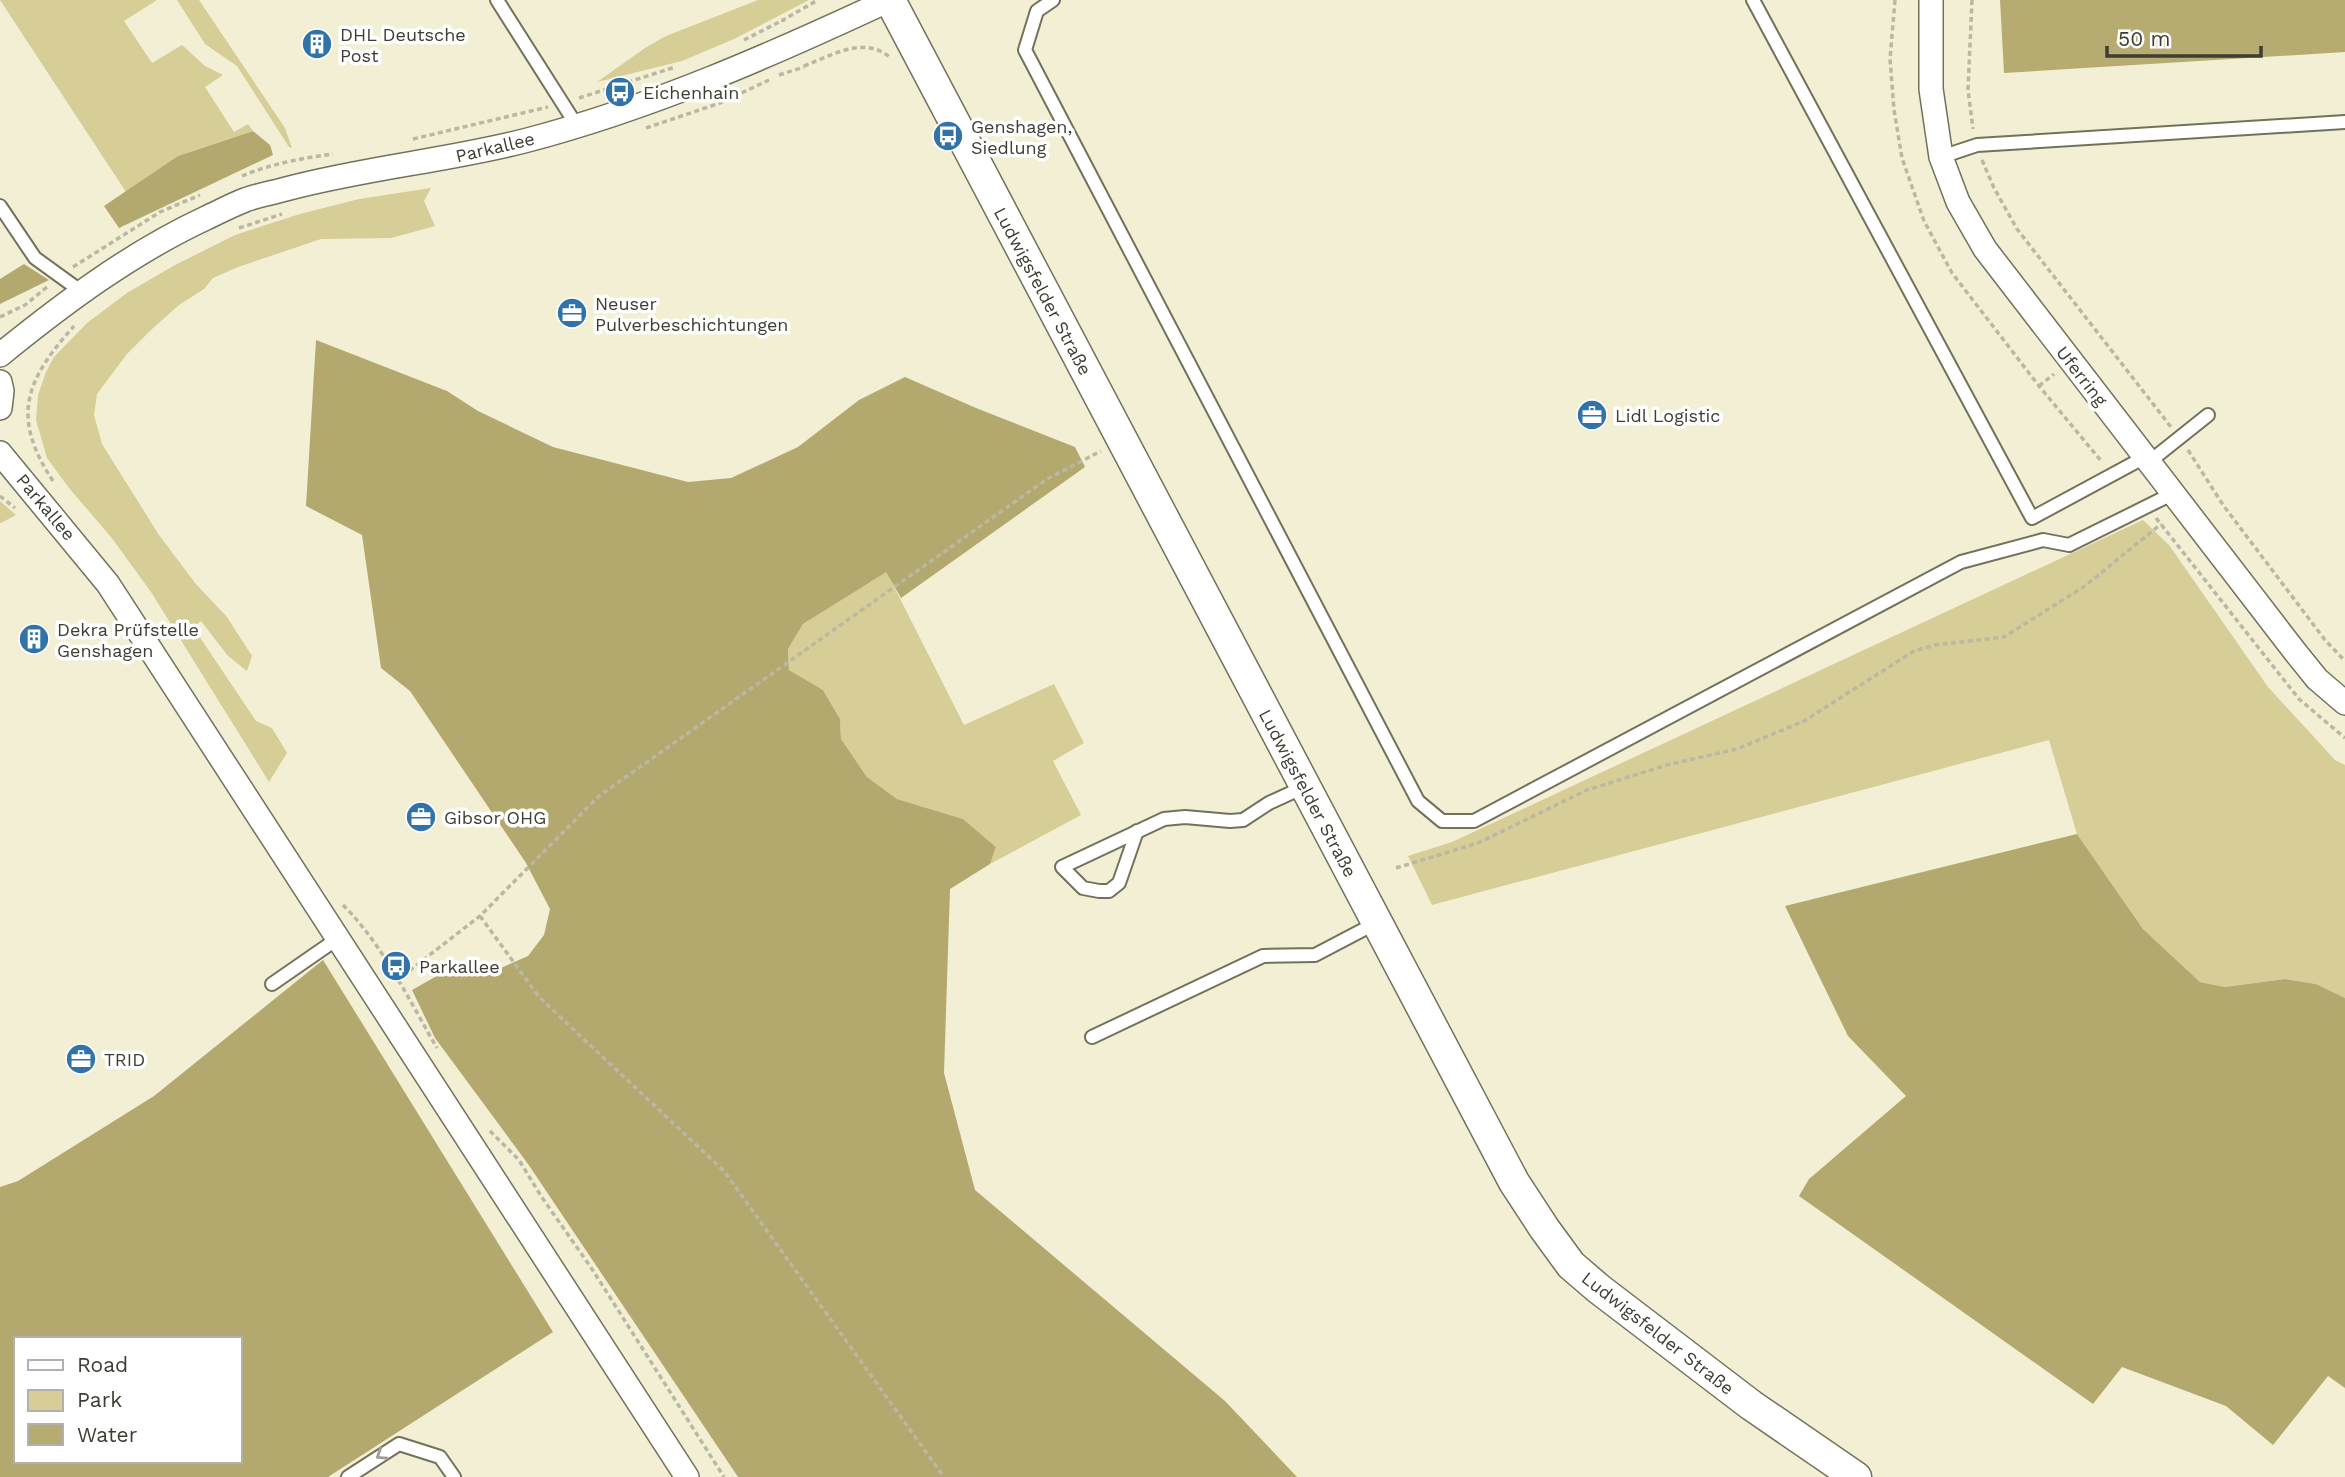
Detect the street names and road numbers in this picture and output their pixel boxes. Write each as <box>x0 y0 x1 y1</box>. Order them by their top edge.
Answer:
street label: Parkallee <box>453 128 537 166</box>
street label: Ludwigsfelder Straße <box>990 203 1096 379</box>
street label: Uferring <box>2052 342 2112 410</box>
street label: Parkallee <box>12 469 80 545</box>
street label: Ludwigsfelder Straße <box>1255 705 1361 881</box>
street label: Ludwigsfelder Straße <box>1578 1267 1738 1399</box>

